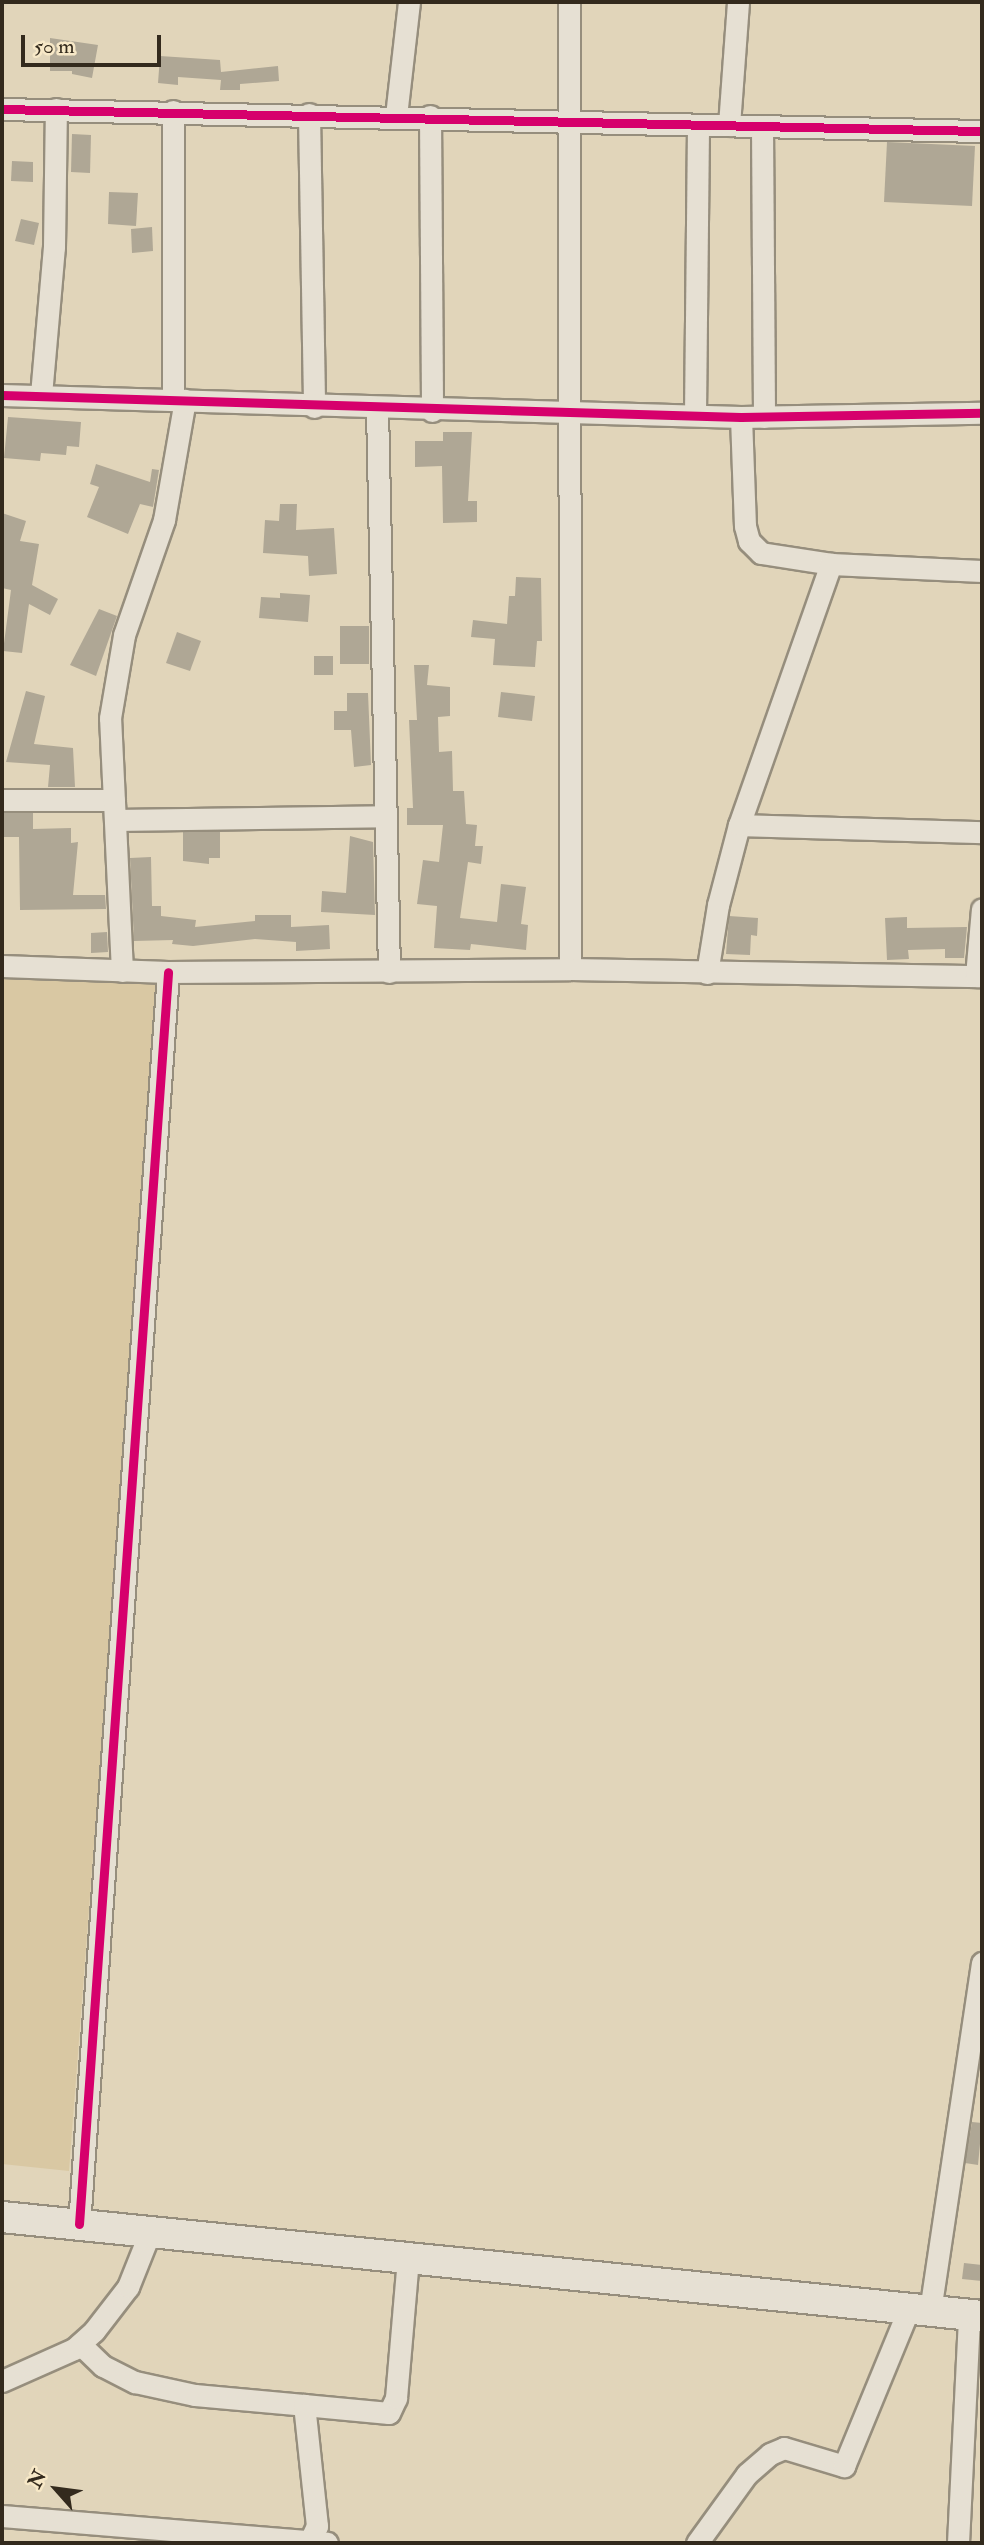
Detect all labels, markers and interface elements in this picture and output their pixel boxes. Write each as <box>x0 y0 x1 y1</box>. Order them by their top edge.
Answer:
scale bar <box>24 21 164 65</box>
text: 50 m <box>34 33 75 60</box>
north arrow <box>21 2454 91 2524</box>
text: N <box>23 2466 52 2492</box>

